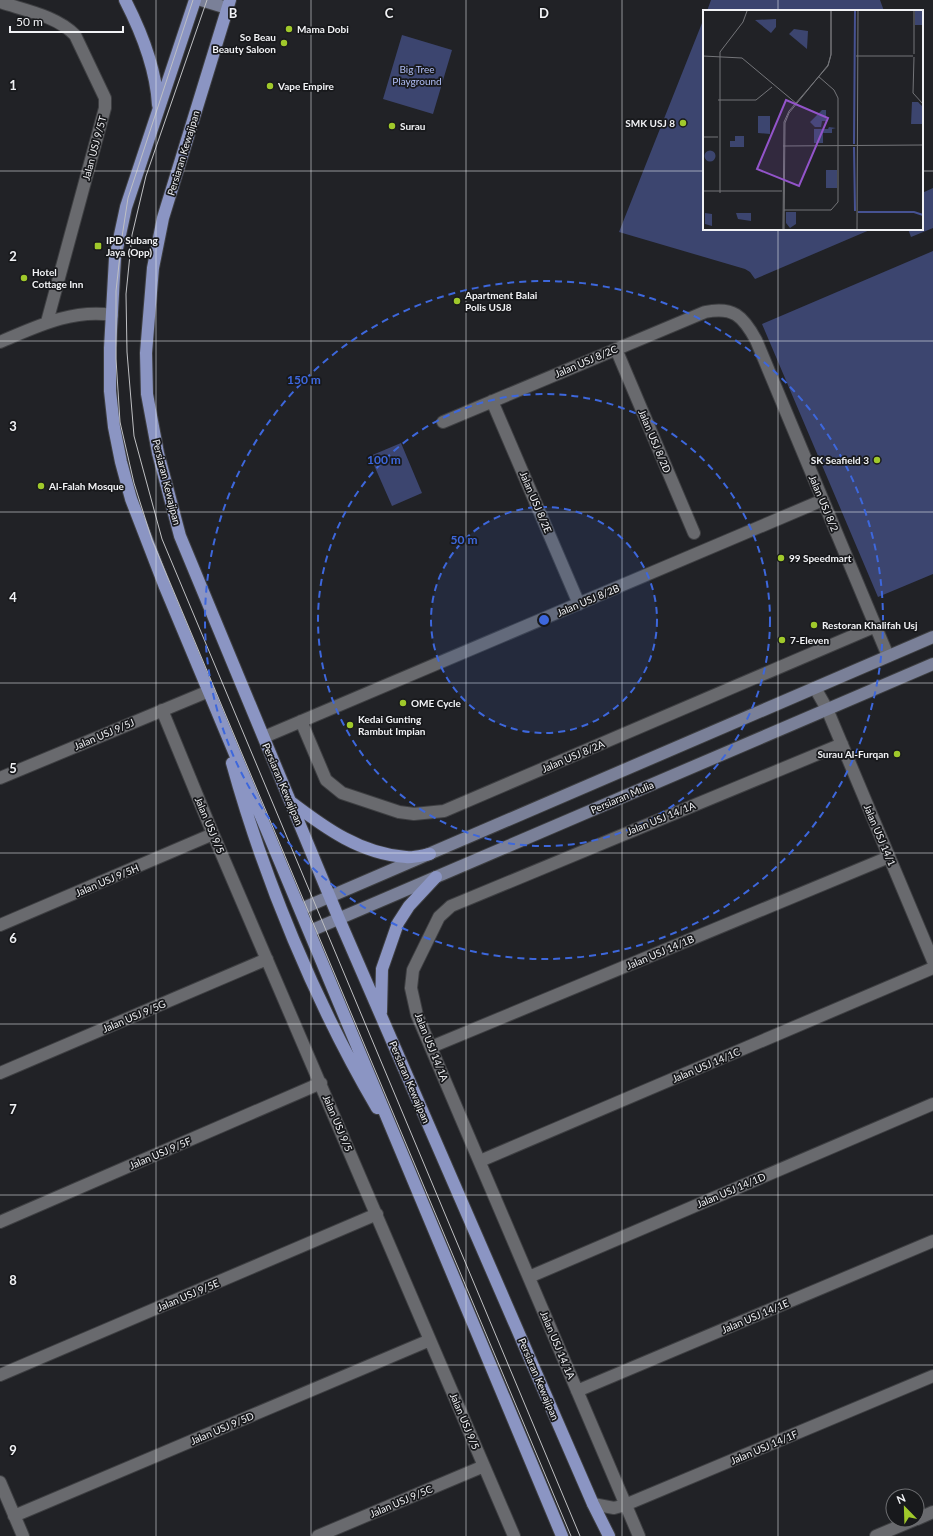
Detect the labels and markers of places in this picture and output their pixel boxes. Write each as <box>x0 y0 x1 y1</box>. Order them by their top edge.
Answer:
place label: Mama Dobi <box>297 23 349 35</box>
marker: Mama Dobi <box>284 24 294 34</box>
place label: So Beau Beauty Saloon <box>212 31 276 55</box>
marker: So Beau Beauty Saloon <box>279 38 289 48</box>
place label: Vape Empire <box>277 80 335 92</box>
marker: Vape Empire <box>265 81 275 91</box>
place label: SMK USJ 8 <box>625 117 675 129</box>
marker: SMK USJ 8 <box>678 118 688 128</box>
place label: Surau <box>400 120 426 132</box>
marker: Surau <box>387 121 397 131</box>
place label: IPD Subang Jaya (Opp) <box>106 234 159 258</box>
marker: IPD Subang Jaya (Opp) <box>93 241 103 251</box>
place label: Hotel Cottage Inn <box>32 266 84 290</box>
marker: Hotel Cottage Inn <box>19 273 29 283</box>
place label: Apartment Balai Polis USJ8 <box>464 289 538 313</box>
marker: Apartment Balai Polis USJ8 <box>452 296 462 306</box>
place label: SK Seafield 3 <box>811 454 869 466</box>
marker: SK Seafield 3 <box>872 455 882 465</box>
place label: Al-Falah Mosque <box>48 480 125 492</box>
marker: Al-Falah Mosque <box>36 481 46 491</box>
place label: 99 Speedmart <box>789 552 852 564</box>
marker: 99 Speedmart <box>776 553 786 563</box>
centre of rings <box>537 613 551 627</box>
place label: Restoran Khalifah Usj <box>822 619 918 631</box>
marker: Restoran Khalifah Usj <box>809 620 819 630</box>
place label: 7-Eleven <box>790 634 829 646</box>
marker: 7-Eleven <box>777 635 787 645</box>
place label: OME Cycle <box>411 697 462 709</box>
marker: OME Cycle <box>398 698 408 708</box>
place label: Kedai Gunting Rambut Impian <box>358 713 426 737</box>
marker: Kedai Gunting Rambut Impian <box>345 720 355 730</box>
place label: Surau Al-Furqan <box>817 748 889 760</box>
marker: Surau Al-Furqan <box>892 749 902 759</box>

